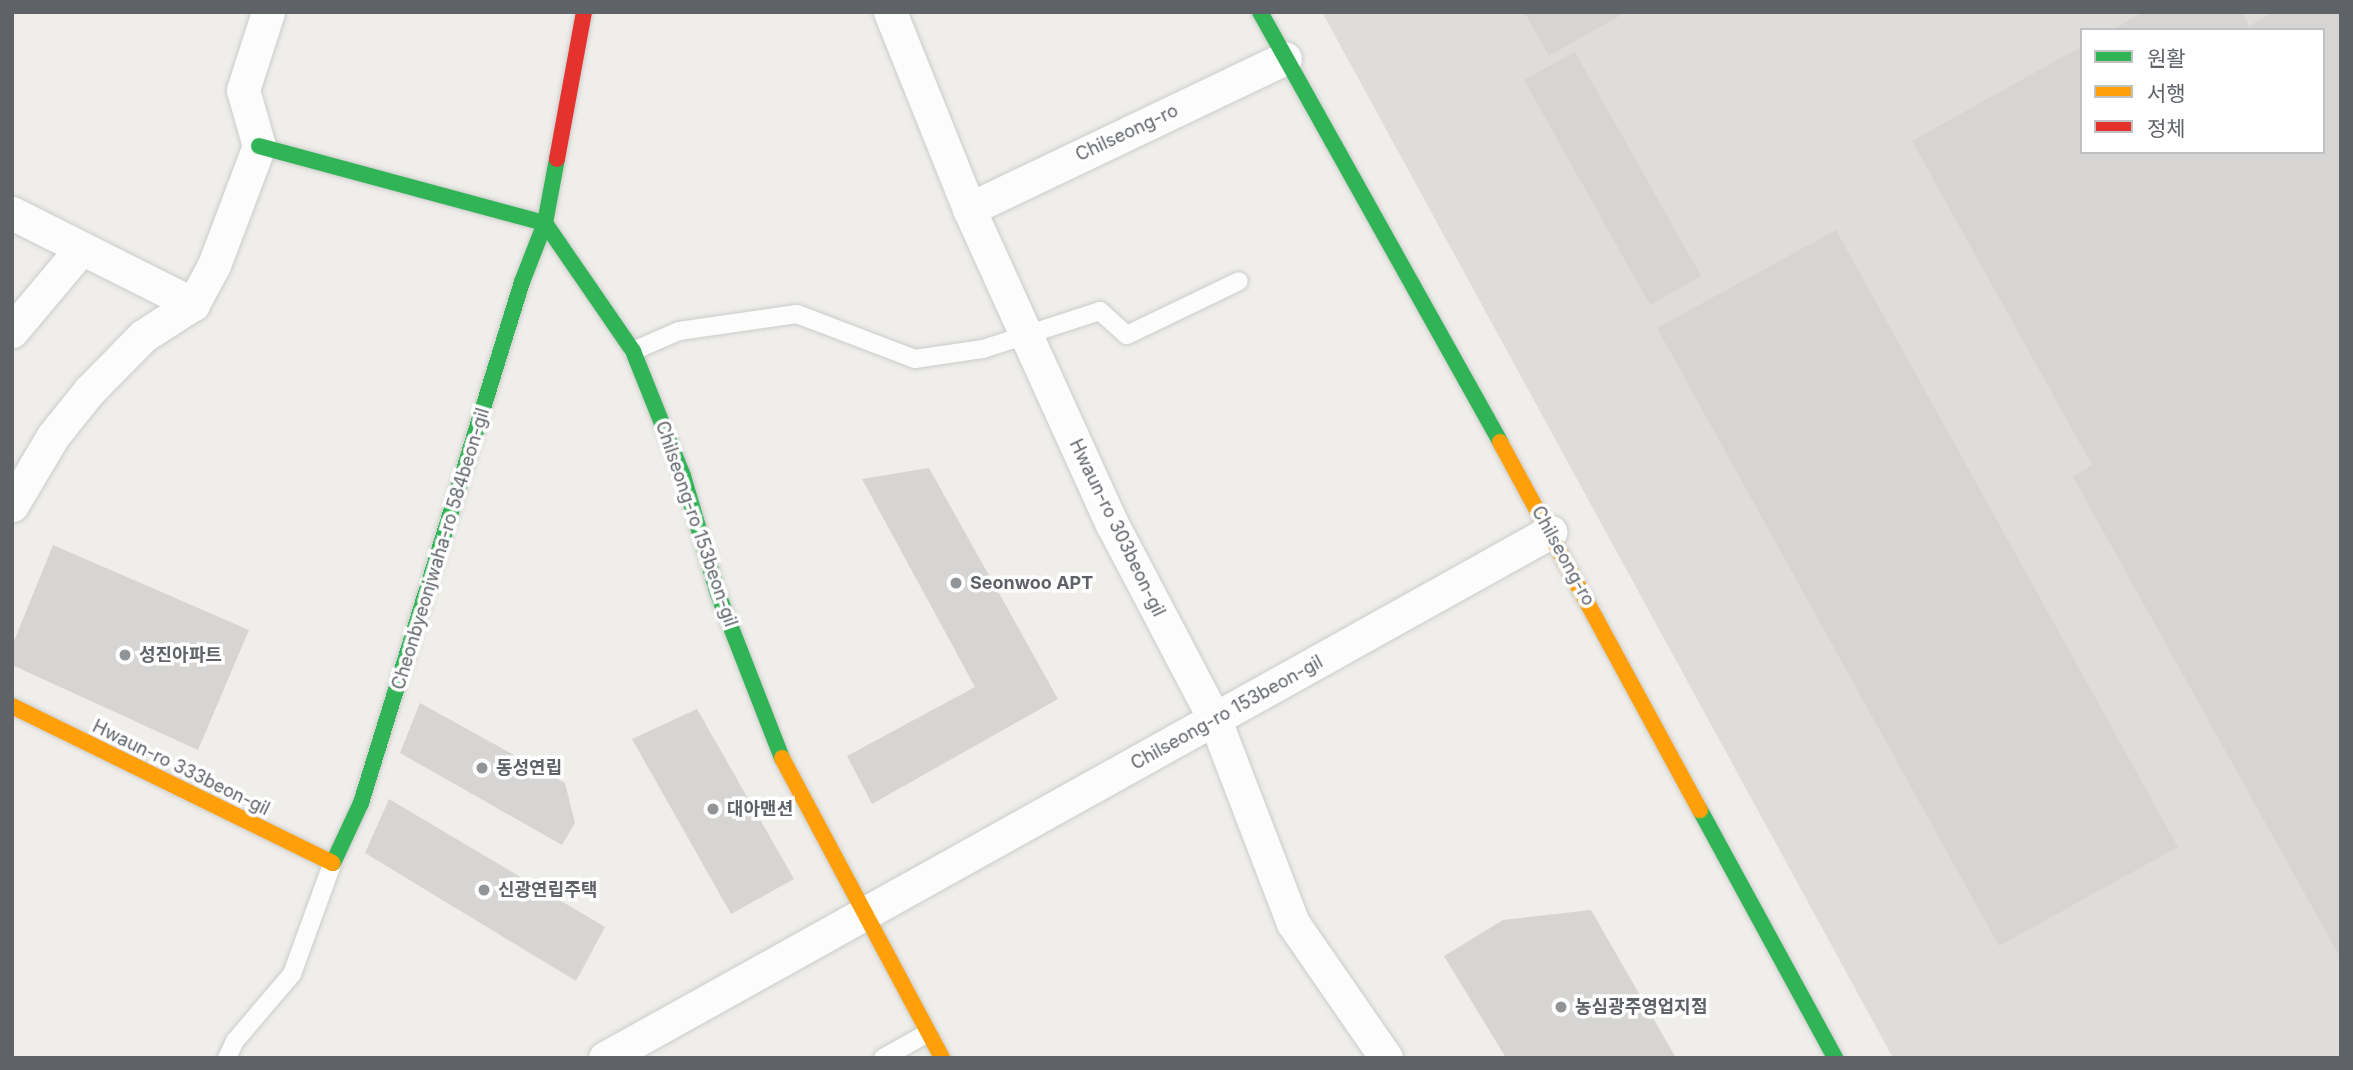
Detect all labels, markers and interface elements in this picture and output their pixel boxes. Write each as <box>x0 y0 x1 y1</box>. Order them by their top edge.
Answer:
legend <box>2080 28 2325 154</box>
text: 원활 <box>2147 46 2186 71</box>
text: 서행 <box>2147 81 2186 106</box>
street label: Chilseong-ro <box>1072 100 1182 166</box>
text: 정체 <box>2147 116 2186 141</box>
street label: Cheonbyeonjwaha-ro 584beon-gil <box>388 406 494 692</box>
street label: Chilseong-ro 153beon-gil <box>651 418 741 630</box>
street label: Hwaun-ro 303beon-gil <box>1065 436 1169 620</box>
street label: Chilseong-ro <box>1527 502 1599 610</box>
place label: Seonwoo APT <box>970 572 1093 594</box>
marker: Seonwoo APT <box>948 575 964 591</box>
place label: 성진아파트 <box>139 644 222 666</box>
marker: 성진아파트 <box>117 647 133 663</box>
street label: Chilseong-ro 153beon-gil <box>1127 651 1327 775</box>
street label: Hwaun-ro 333beon-gil <box>89 716 273 820</box>
place label: 동성연립 <box>496 757 562 779</box>
marker: 동성연립 <box>474 760 490 776</box>
place label: 대아맨션 <box>727 798 793 820</box>
marker: 대아맨션 <box>705 801 721 817</box>
place label: 신광연립주택 <box>498 879 597 901</box>
marker: 신광연립주택 <box>476 882 492 898</box>
place label: 농심광주영업지점 <box>1575 996 1707 1018</box>
marker: 농심광주영업지점 <box>1553 999 1569 1015</box>

